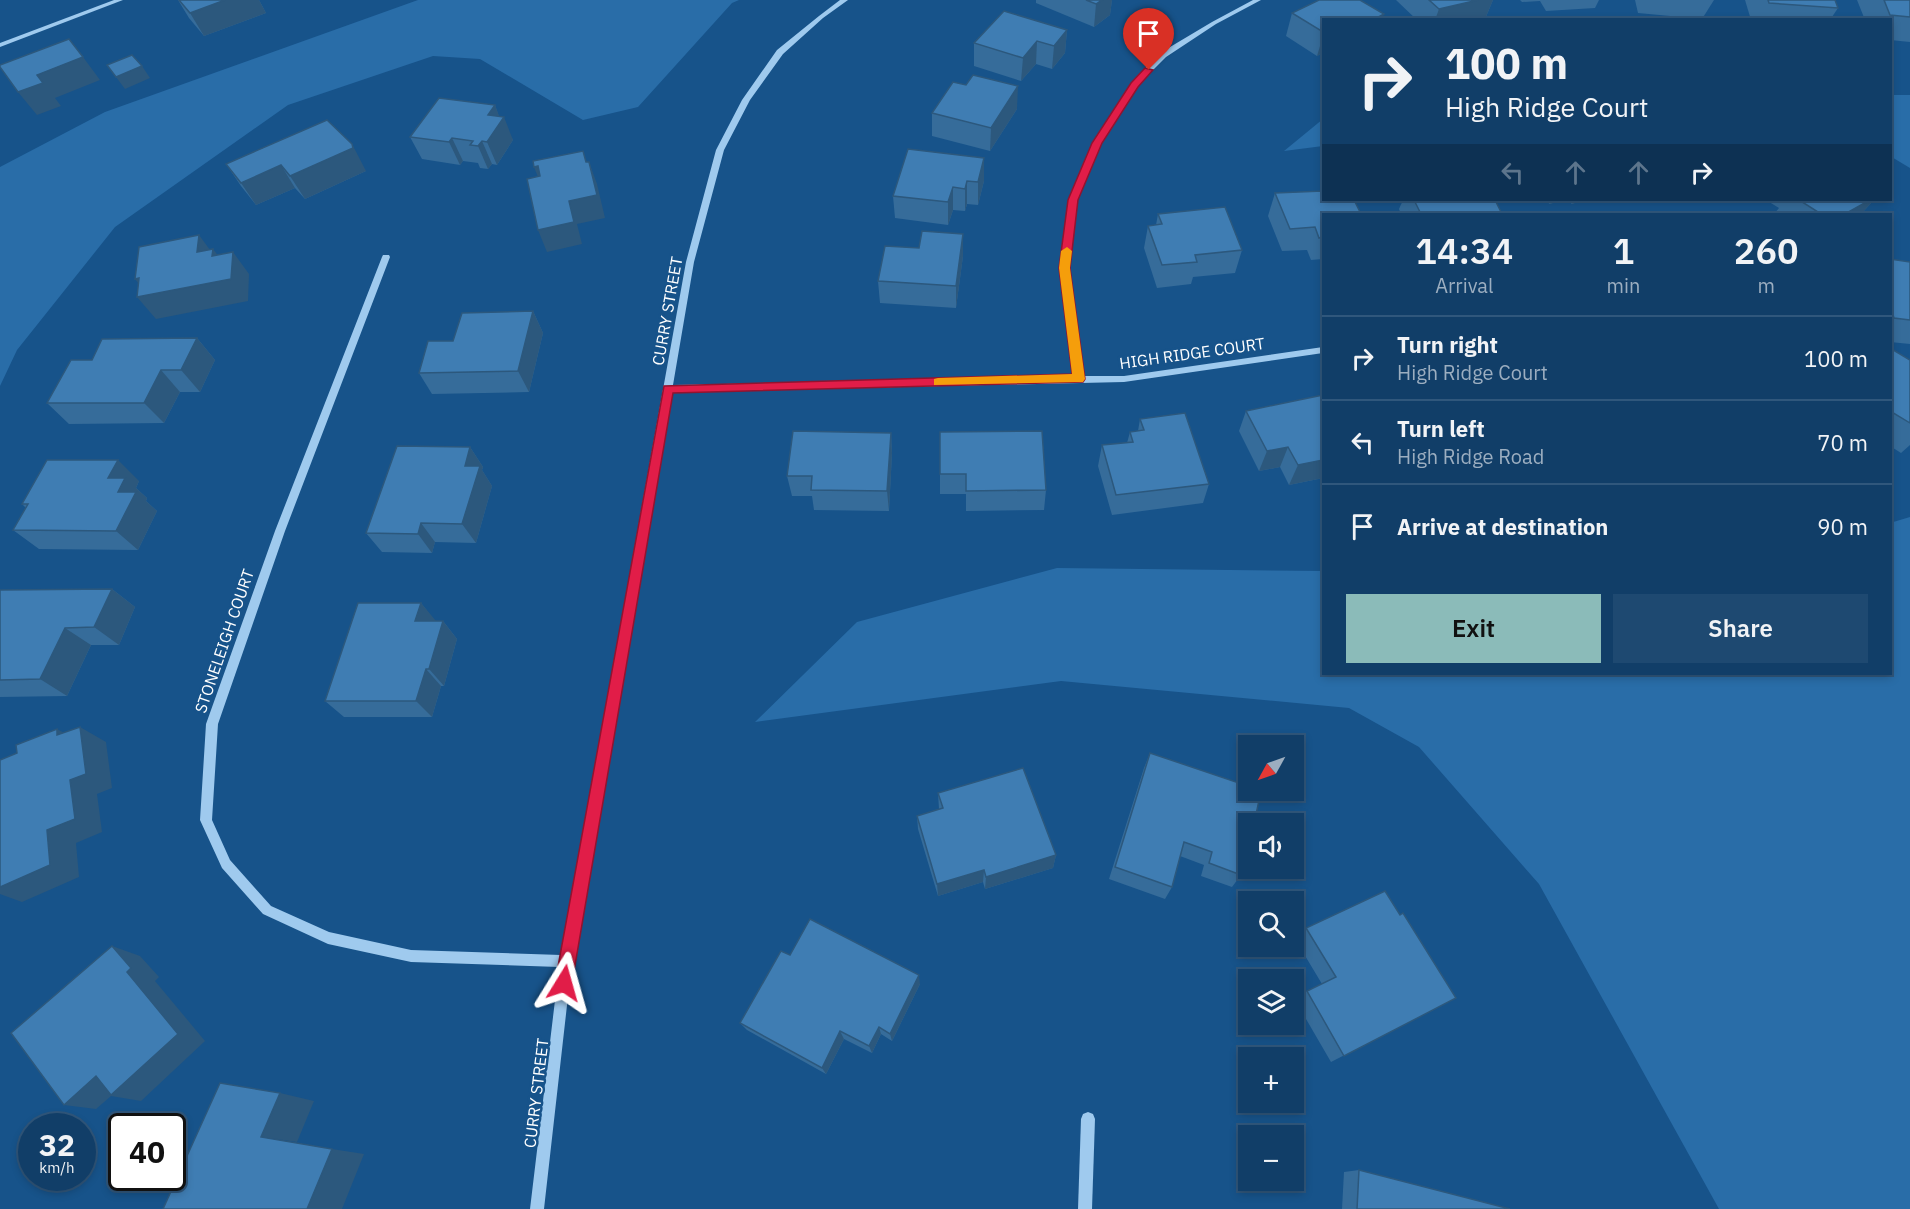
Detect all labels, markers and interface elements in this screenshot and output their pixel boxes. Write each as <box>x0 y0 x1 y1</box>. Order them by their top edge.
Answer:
pin <box>1123 8 1174 70</box>
icon: arrive <box>1132 17 1165 50</box>
text: 100 m <box>1445 36 1568 91</box>
icon: right <box>1346 42 1424 120</box>
text: High Ridge Court <box>1445 89 1649 124</box>
icon: left <box>1496 156 1529 189</box>
icon: ahead <box>1559 156 1592 189</box>
icon: ahead <box>1622 156 1655 189</box>
icon: right <box>1685 156 1718 189</box>
text: 14:34 <box>1415 227 1513 274</box>
text: 1 <box>1613 227 1634 274</box>
text: 260 <box>1734 227 1799 274</box>
street label: CURRY STREET <box>648 255 686 367</box>
text: Arrival <box>1435 272 1493 299</box>
text: min <box>1607 272 1640 299</box>
text: m <box>1757 272 1775 299</box>
text: Turn right <box>1397 330 1498 359</box>
street label: HIGH RIDGE COURT <box>1118 333 1266 373</box>
icon: right <box>1346 342 1379 375</box>
text: 100 m <box>1804 344 1868 373</box>
text: High Ridge Court <box>1397 359 1548 386</box>
text: Turn left <box>1397 414 1485 443</box>
icon: left <box>1346 426 1379 459</box>
text: 70 m <box>1817 428 1868 457</box>
text: High Ridge Road <box>1397 443 1544 470</box>
icon: arrive <box>1346 510 1379 543</box>
text: Arrive at destination <box>1397 512 1608 541</box>
text: 90 m <box>1817 512 1868 541</box>
street label: STONELEIGH COURT <box>190 566 258 716</box>
button: Exit <box>1346 594 1601 663</box>
button: Share <box>1613 594 1868 663</box>
north arrow <box>1238 735 1304 801</box>
map controls <box>1238 735 1304 1191</box>
button: sound <box>1238 813 1304 879</box>
button: search <box>1238 891 1304 957</box>
position arrow <box>532 951 596 1015</box>
button: layers <box>1238 969 1304 1035</box>
street label: CURRY STREET <box>519 1037 553 1149</box>
button: + <box>1238 1047 1304 1113</box>
speed limit sign: 40 <box>108 1113 186 1191</box>
text: 32 <box>39 1125 75 1164</box>
button: − <box>1238 1125 1304 1191</box>
text: km/h <box>39 1158 75 1177</box>

